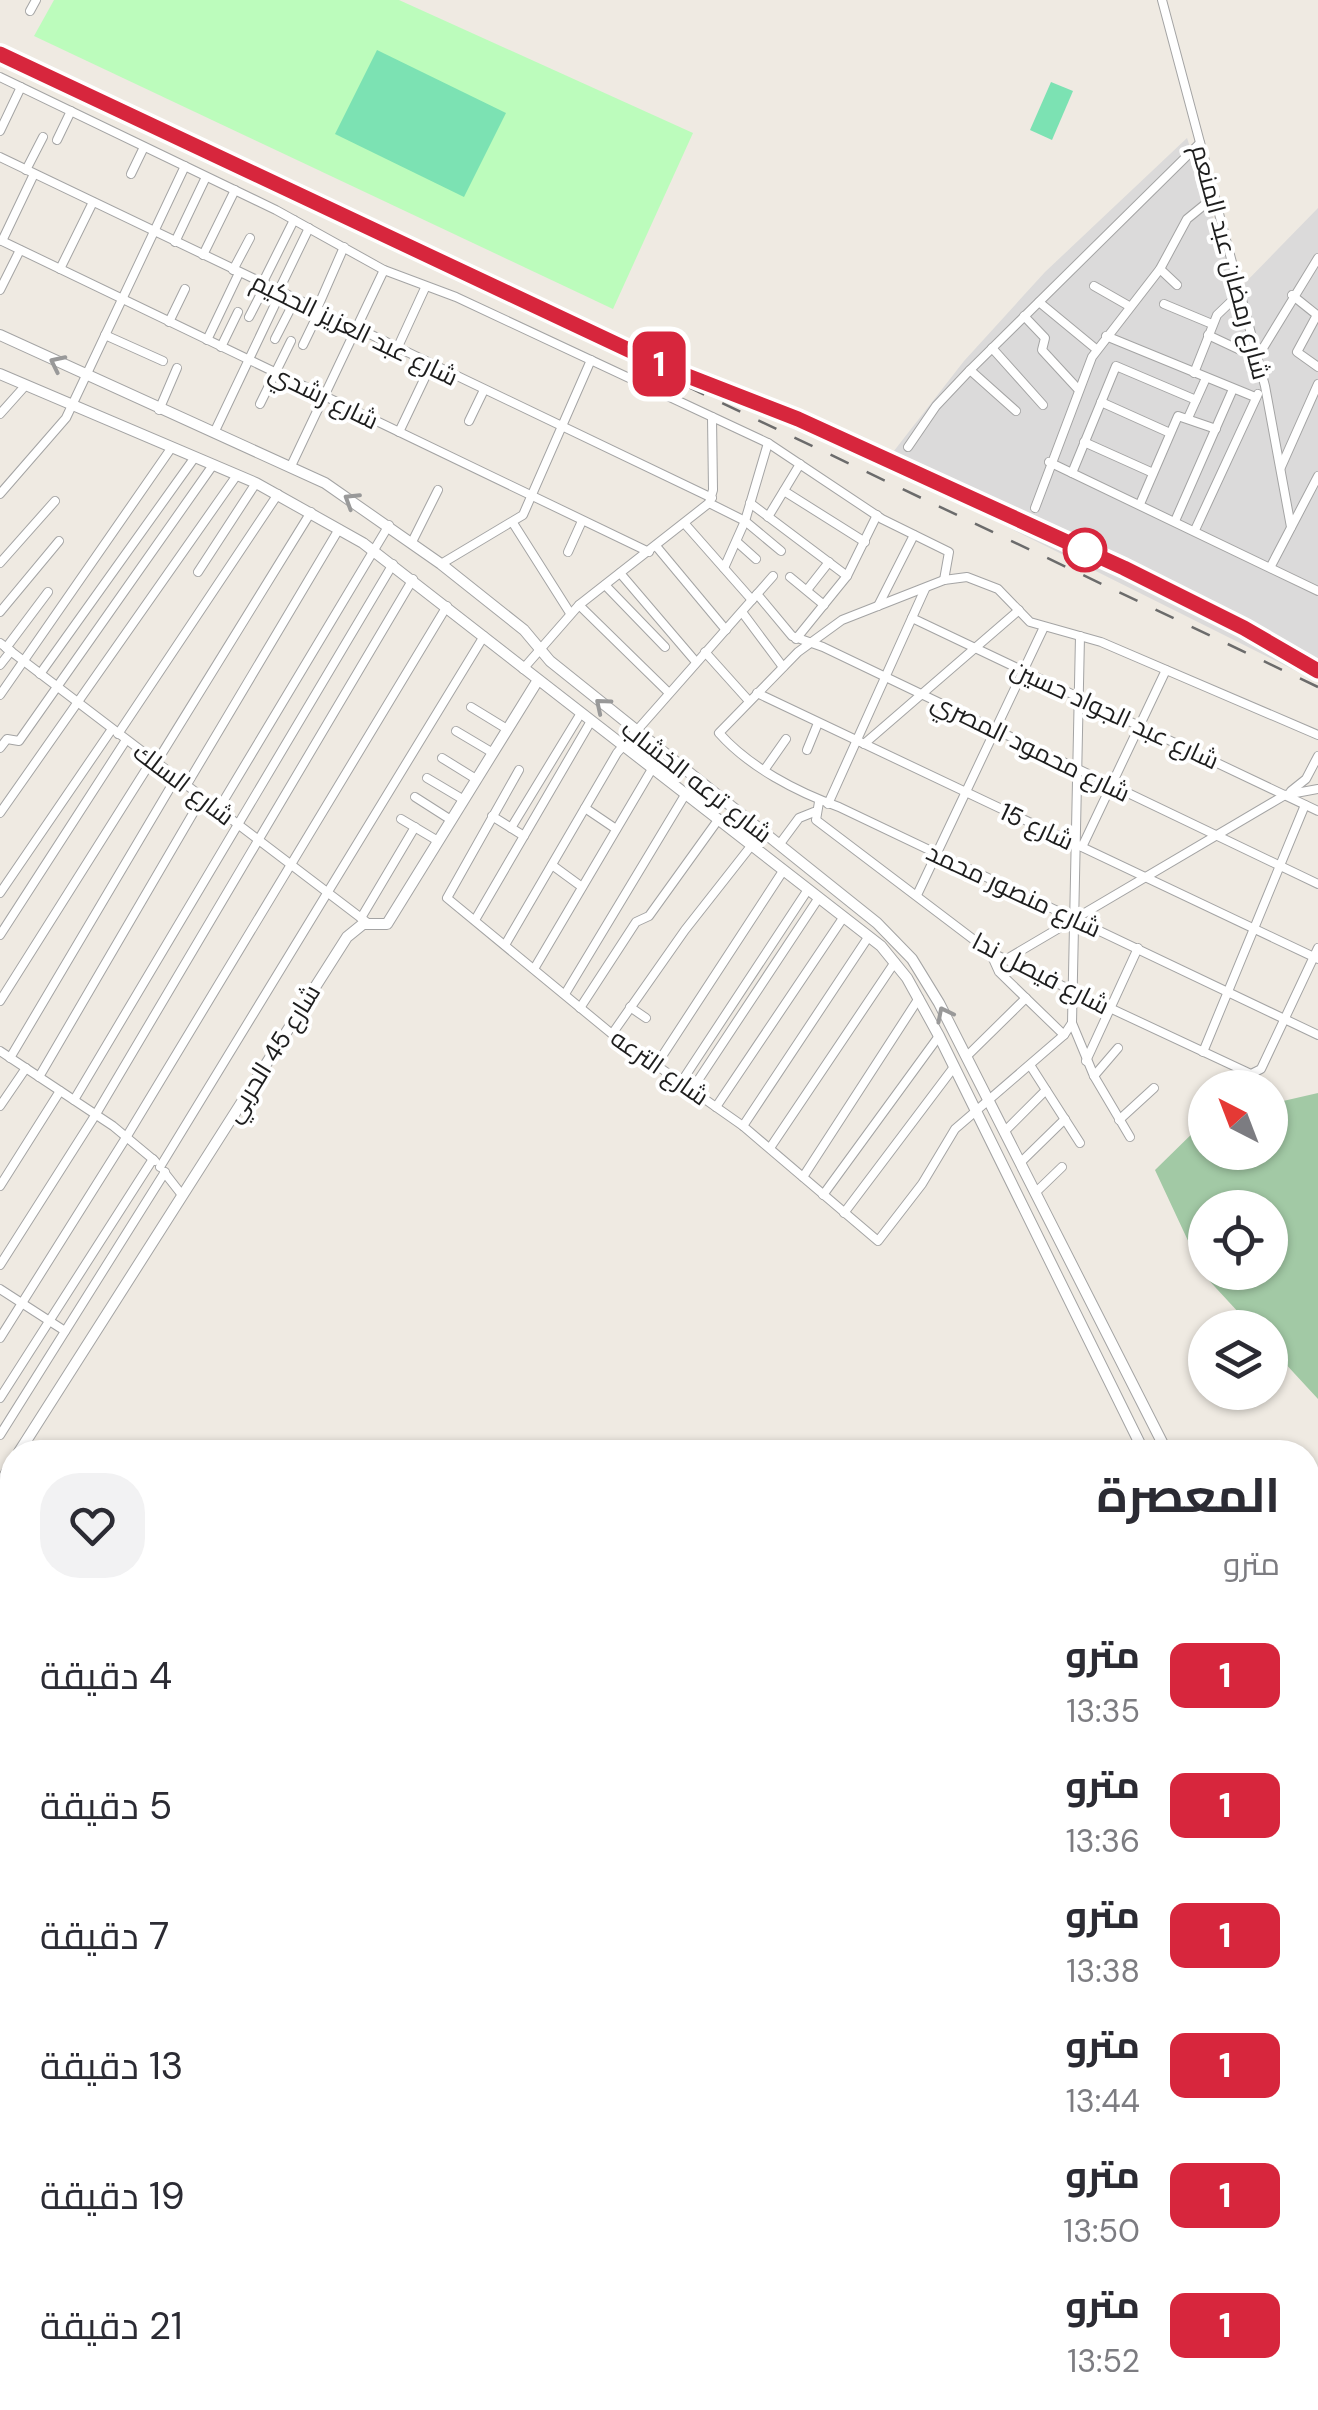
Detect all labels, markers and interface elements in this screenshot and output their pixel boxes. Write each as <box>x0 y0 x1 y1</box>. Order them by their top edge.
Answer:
street label: شارع رمضان عبد المنعم <box>1182 141 1278 384</box>
street label: شارع عبد العزيز الحكيم <box>246 265 464 395</box>
line badge: 1 <box>626 332 692 396</box>
text: 1 <box>653 341 665 387</box>
one-way arrow <box>49 355 67 375</box>
street label: شارع رشدي <box>262 356 384 440</box>
one-way arrow <box>344 493 362 512</box>
unlabelled marker <box>1064 529 1106 571</box>
street label: شارع عبد الجواد حسين <box>1005 652 1224 777</box>
street label: شارع محمود المصري <box>925 685 1136 813</box>
one-way arrow <box>595 698 613 716</box>
street label: شارع ترعه الخشاب <box>615 712 779 851</box>
street label: شارع السلك <box>127 736 241 833</box>
street label: شارع 15 <box>994 795 1079 858</box>
street label: شارع منصور محمد <box>921 836 1106 945</box>
street label: شارع فيصل ندا <box>967 925 1115 1022</box>
street label: شارع 45 الحربي <box>217 978 331 1130</box>
one-way arrow <box>937 1006 956 1024</box>
street label: شارع الترعه <box>604 1022 715 1113</box>
north arrow <box>1188 1070 1288 1170</box>
map controls <box>1188 1070 1288 1410</box>
button: locate <box>1188 1190 1288 1290</box>
button: layers <box>1188 1310 1288 1410</box>
text: المعصرة <box>1097 1464 1280 1527</box>
button: heart <box>40 1473 145 1578</box>
text: مترو <box>1223 1543 1280 1585</box>
text: مترو <box>1065 1630 1140 1680</box>
text: 4 دقيقة <box>40 1651 172 1701</box>
text: 1 <box>1219 1652 1231 1698</box>
text: 13:35 <box>1066 1690 1140 1732</box>
text: مترو <box>1065 1760 1140 1810</box>
text: 5 دقيقة <box>40 1781 172 1831</box>
text: 1 <box>1219 1782 1231 1828</box>
text: 13:36 <box>1066 1820 1140 1862</box>
text: مترو <box>1065 1890 1140 1940</box>
text: 7 دقيقة <box>40 1911 169 1961</box>
text: 1 <box>1219 1912 1231 1958</box>
text: 13:38 <box>1066 1950 1140 1992</box>
text: مترو <box>1065 2020 1140 2070</box>
text: 13 دقيقة <box>40 2041 183 2091</box>
text: 1 <box>1219 2042 1231 2088</box>
text: 13:44 <box>1066 2080 1140 2122</box>
text: مترو <box>1065 2150 1140 2200</box>
text: 19 دقيقة <box>40 2171 185 2221</box>
text: 1 <box>1219 2172 1231 2218</box>
text: 13:50 <box>1063 2210 1140 2252</box>
text: مترو <box>1065 2280 1140 2330</box>
text: 21 دقيقة <box>40 2301 183 2351</box>
text: 1 <box>1219 2302 1231 2348</box>
text: 13:52 <box>1067 2340 1140 2382</box>

